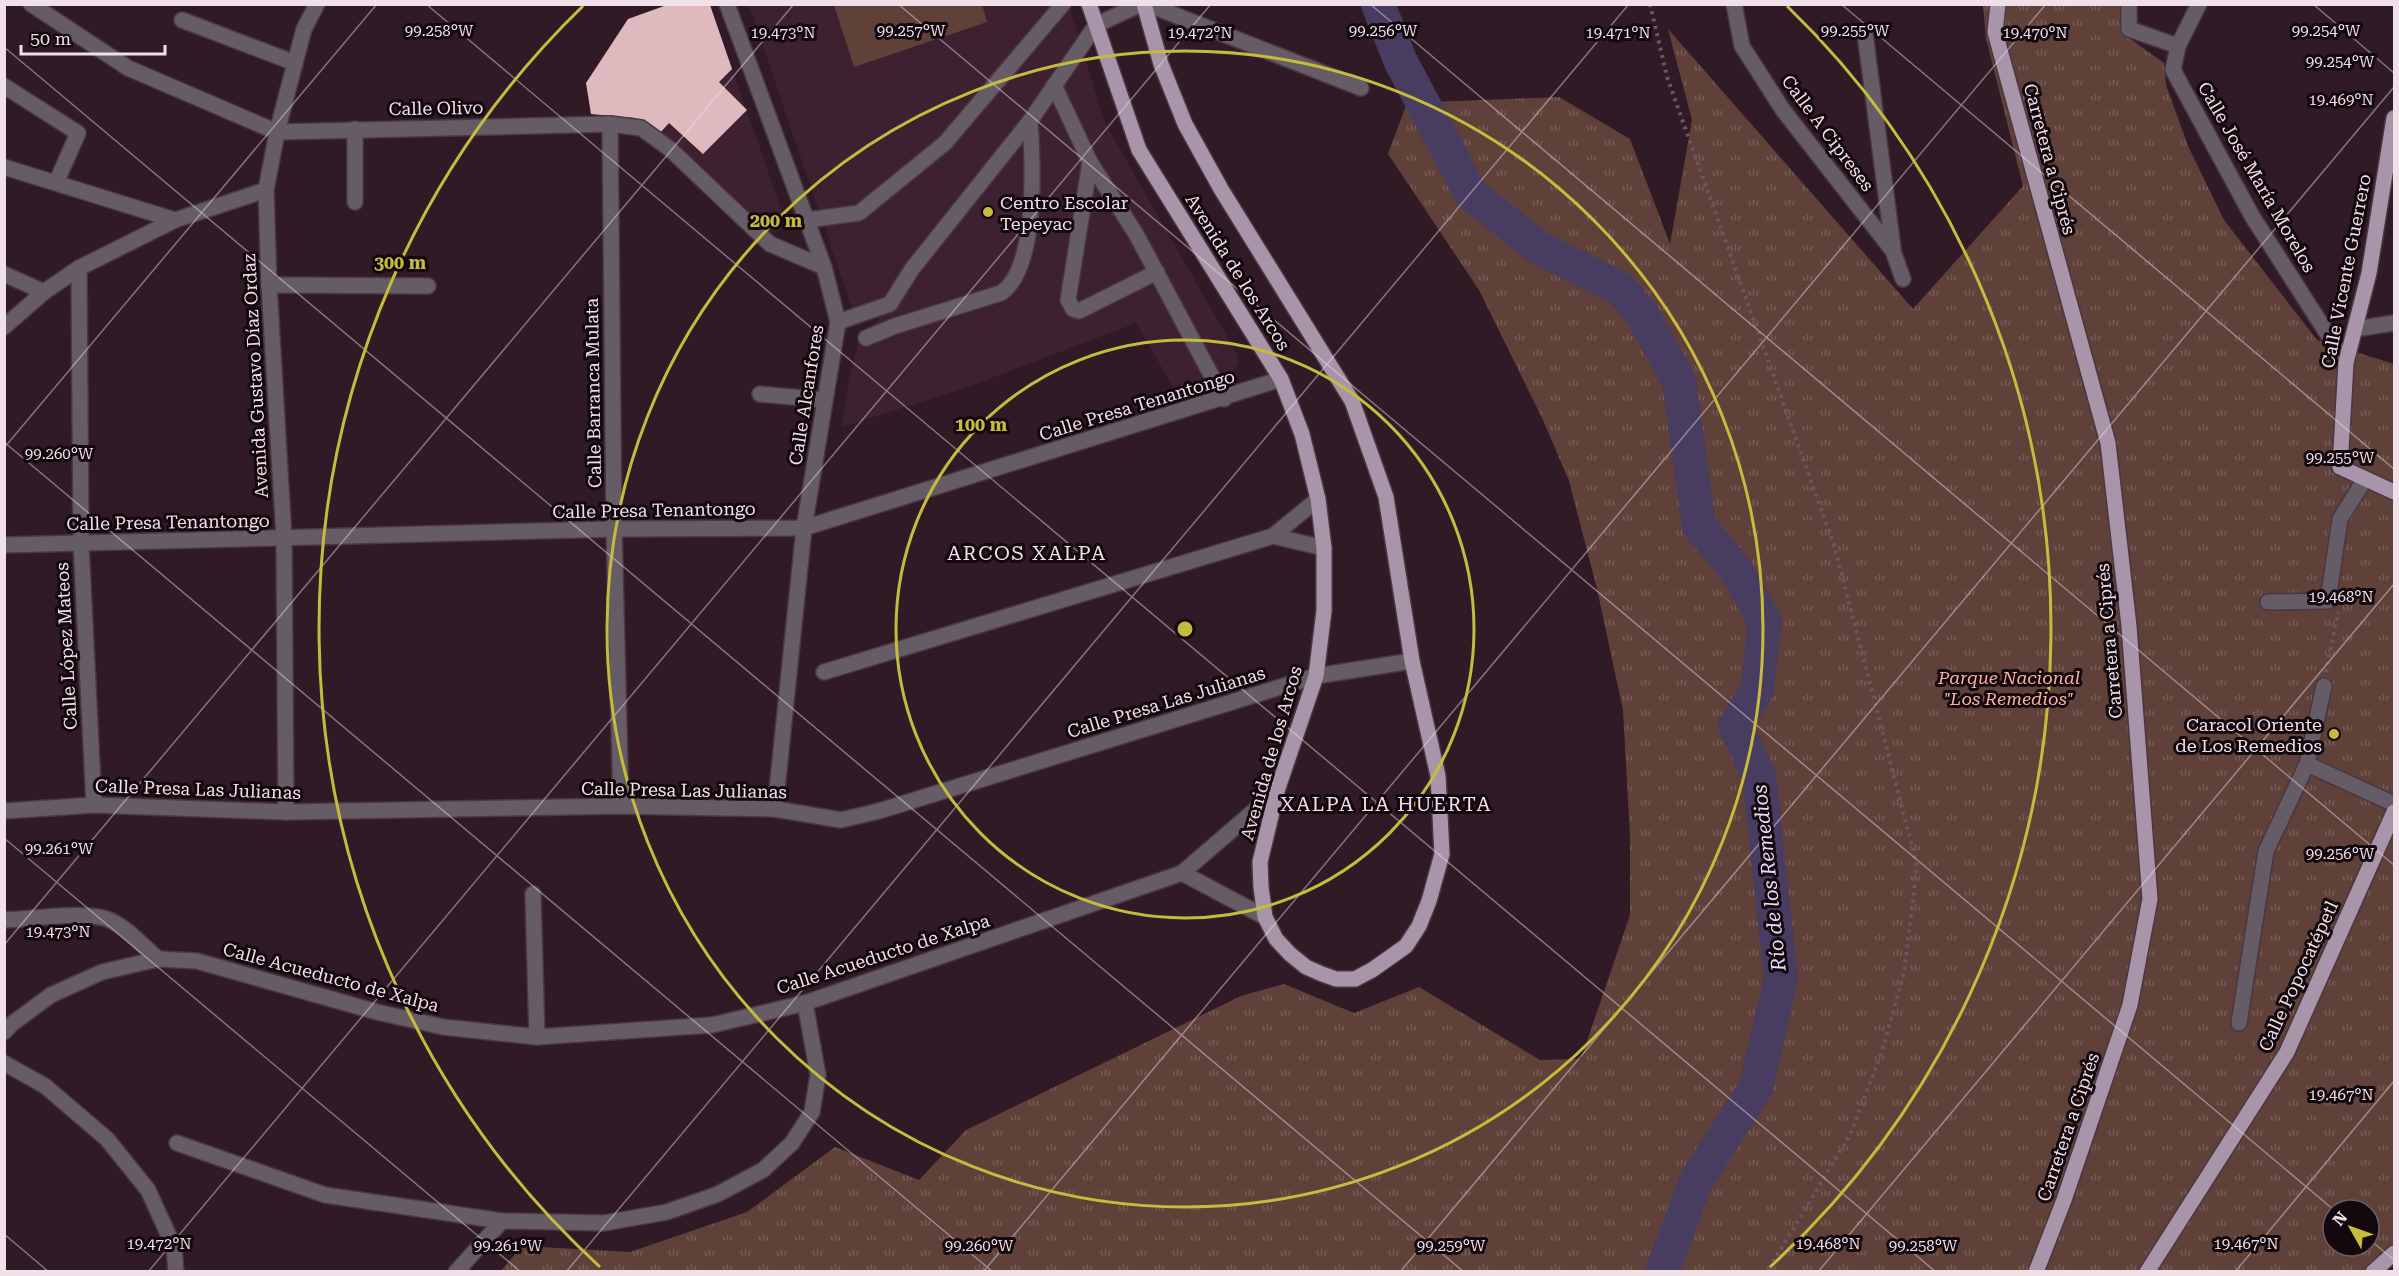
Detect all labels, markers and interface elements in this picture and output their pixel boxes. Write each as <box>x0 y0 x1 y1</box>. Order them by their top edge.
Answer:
scale bar <box>21 18 165 56</box>
text: 99.258°W <box>405 22 474 40</box>
text: 99.257°W <box>877 22 946 40</box>
text: 99.256°W <box>1349 22 1418 40</box>
text: 99.255°W <box>1821 22 1890 40</box>
text: 99.254°W <box>2292 22 2361 40</box>
text: 19.473°N <box>750 24 816 42</box>
text: 19.472°N <box>1167 24 1233 42</box>
text: 19.471°N <box>1585 24 1651 42</box>
text: 19.470°N <box>2002 24 2068 42</box>
text: 50 m <box>30 28 71 49</box>
text: 99.254°W <box>2306 53 2375 71</box>
street label: Calle A Cipreses <box>1778 71 1878 195</box>
street label: Calle José María Morelos <box>2194 78 2320 276</box>
street label: Carretera a Ciprés <box>2020 81 2080 237</box>
text: 19.469°N <box>2308 91 2374 109</box>
street label: Calle Olivo <box>388 97 484 119</box>
street label: Calle Vicente Guerrero <box>2317 172 2375 370</box>
street label: Avenida de los Arcos <box>1181 190 1295 354</box>
place label: Centro Escolar Tepeyac <box>1000 192 1128 234</box>
marker: Centro Escolar Tepeyac <box>981 205 995 219</box>
text: 200 m <box>750 210 803 231</box>
text: 300 m <box>374 252 427 273</box>
street label: Avenida Gustavo Díaz Ordaz <box>238 253 272 499</box>
street label: Calle Barranca Mulata <box>581 298 605 488</box>
street label: Calle Alcanfores <box>785 323 827 467</box>
street label: Calle Presa Tenantongo <box>1037 365 1237 445</box>
text: 100 m <box>955 414 1008 435</box>
text: 99.260°W <box>25 445 94 463</box>
text: 99.255°W <box>2306 449 2375 467</box>
street label: Calle Presa Tenantongo <box>552 498 756 522</box>
street label: Calle Presa Tenantongo <box>66 510 270 534</box>
district label: ARCOS XALPA <box>947 541 1107 565</box>
street label: Calle López Mateos <box>51 562 81 730</box>
street label: Carretera a Ciprés <box>2092 563 2126 719</box>
text: 19.468°N <box>2308 588 2374 606</box>
centre of rings <box>1175 619 1195 639</box>
street label: Calle Presa Las Julianas <box>1064 662 1268 742</box>
street label: Avenida de los Arcos <box>1236 663 1306 843</box>
park label: Parque Nacional "Los Remedios" <box>1937 667 2080 709</box>
place label: Caracol Oriente de Los Remedios <box>2175 714 2322 756</box>
marker: Caracol Oriente de Los Remedios <box>2327 727 2341 741</box>
street label: Calle Presa Las Julianas <box>95 775 301 803</box>
street label: Calle Presa Las Julianas <box>581 778 787 802</box>
water label: Río de los Remedios <box>1747 784 1791 973</box>
district label: XALPA LA HUERTA <box>1280 792 1492 816</box>
text: 99.261°W <box>25 840 94 858</box>
text: 99.256°W <box>2306 845 2375 863</box>
street label: Calle Popocatépetl <box>2254 897 2342 1054</box>
street label: Calle Acueducto de Xalpa <box>774 910 992 998</box>
text: 19.473°N <box>25 923 91 941</box>
street label: Calle Acueducto de Xalpa <box>221 938 442 1016</box>
street label: Carretera a Ciprés <box>2033 1050 2103 1204</box>
text: 19.467°N <box>2308 1086 2374 1104</box>
north arrow <box>2321 1198 2381 1258</box>
text: N <box>2329 1208 2351 1230</box>
text: 19.472°N <box>126 1235 192 1253</box>
text: 19.468°N <box>1795 1235 1861 1253</box>
text: 19.467°N <box>2213 1235 2279 1253</box>
text: 99.261°W <box>474 1237 543 1255</box>
text: 99.260°W <box>945 1237 1014 1255</box>
text: 99.259°W <box>1417 1237 1486 1255</box>
text: 99.258°W <box>1889 1237 1958 1255</box>

